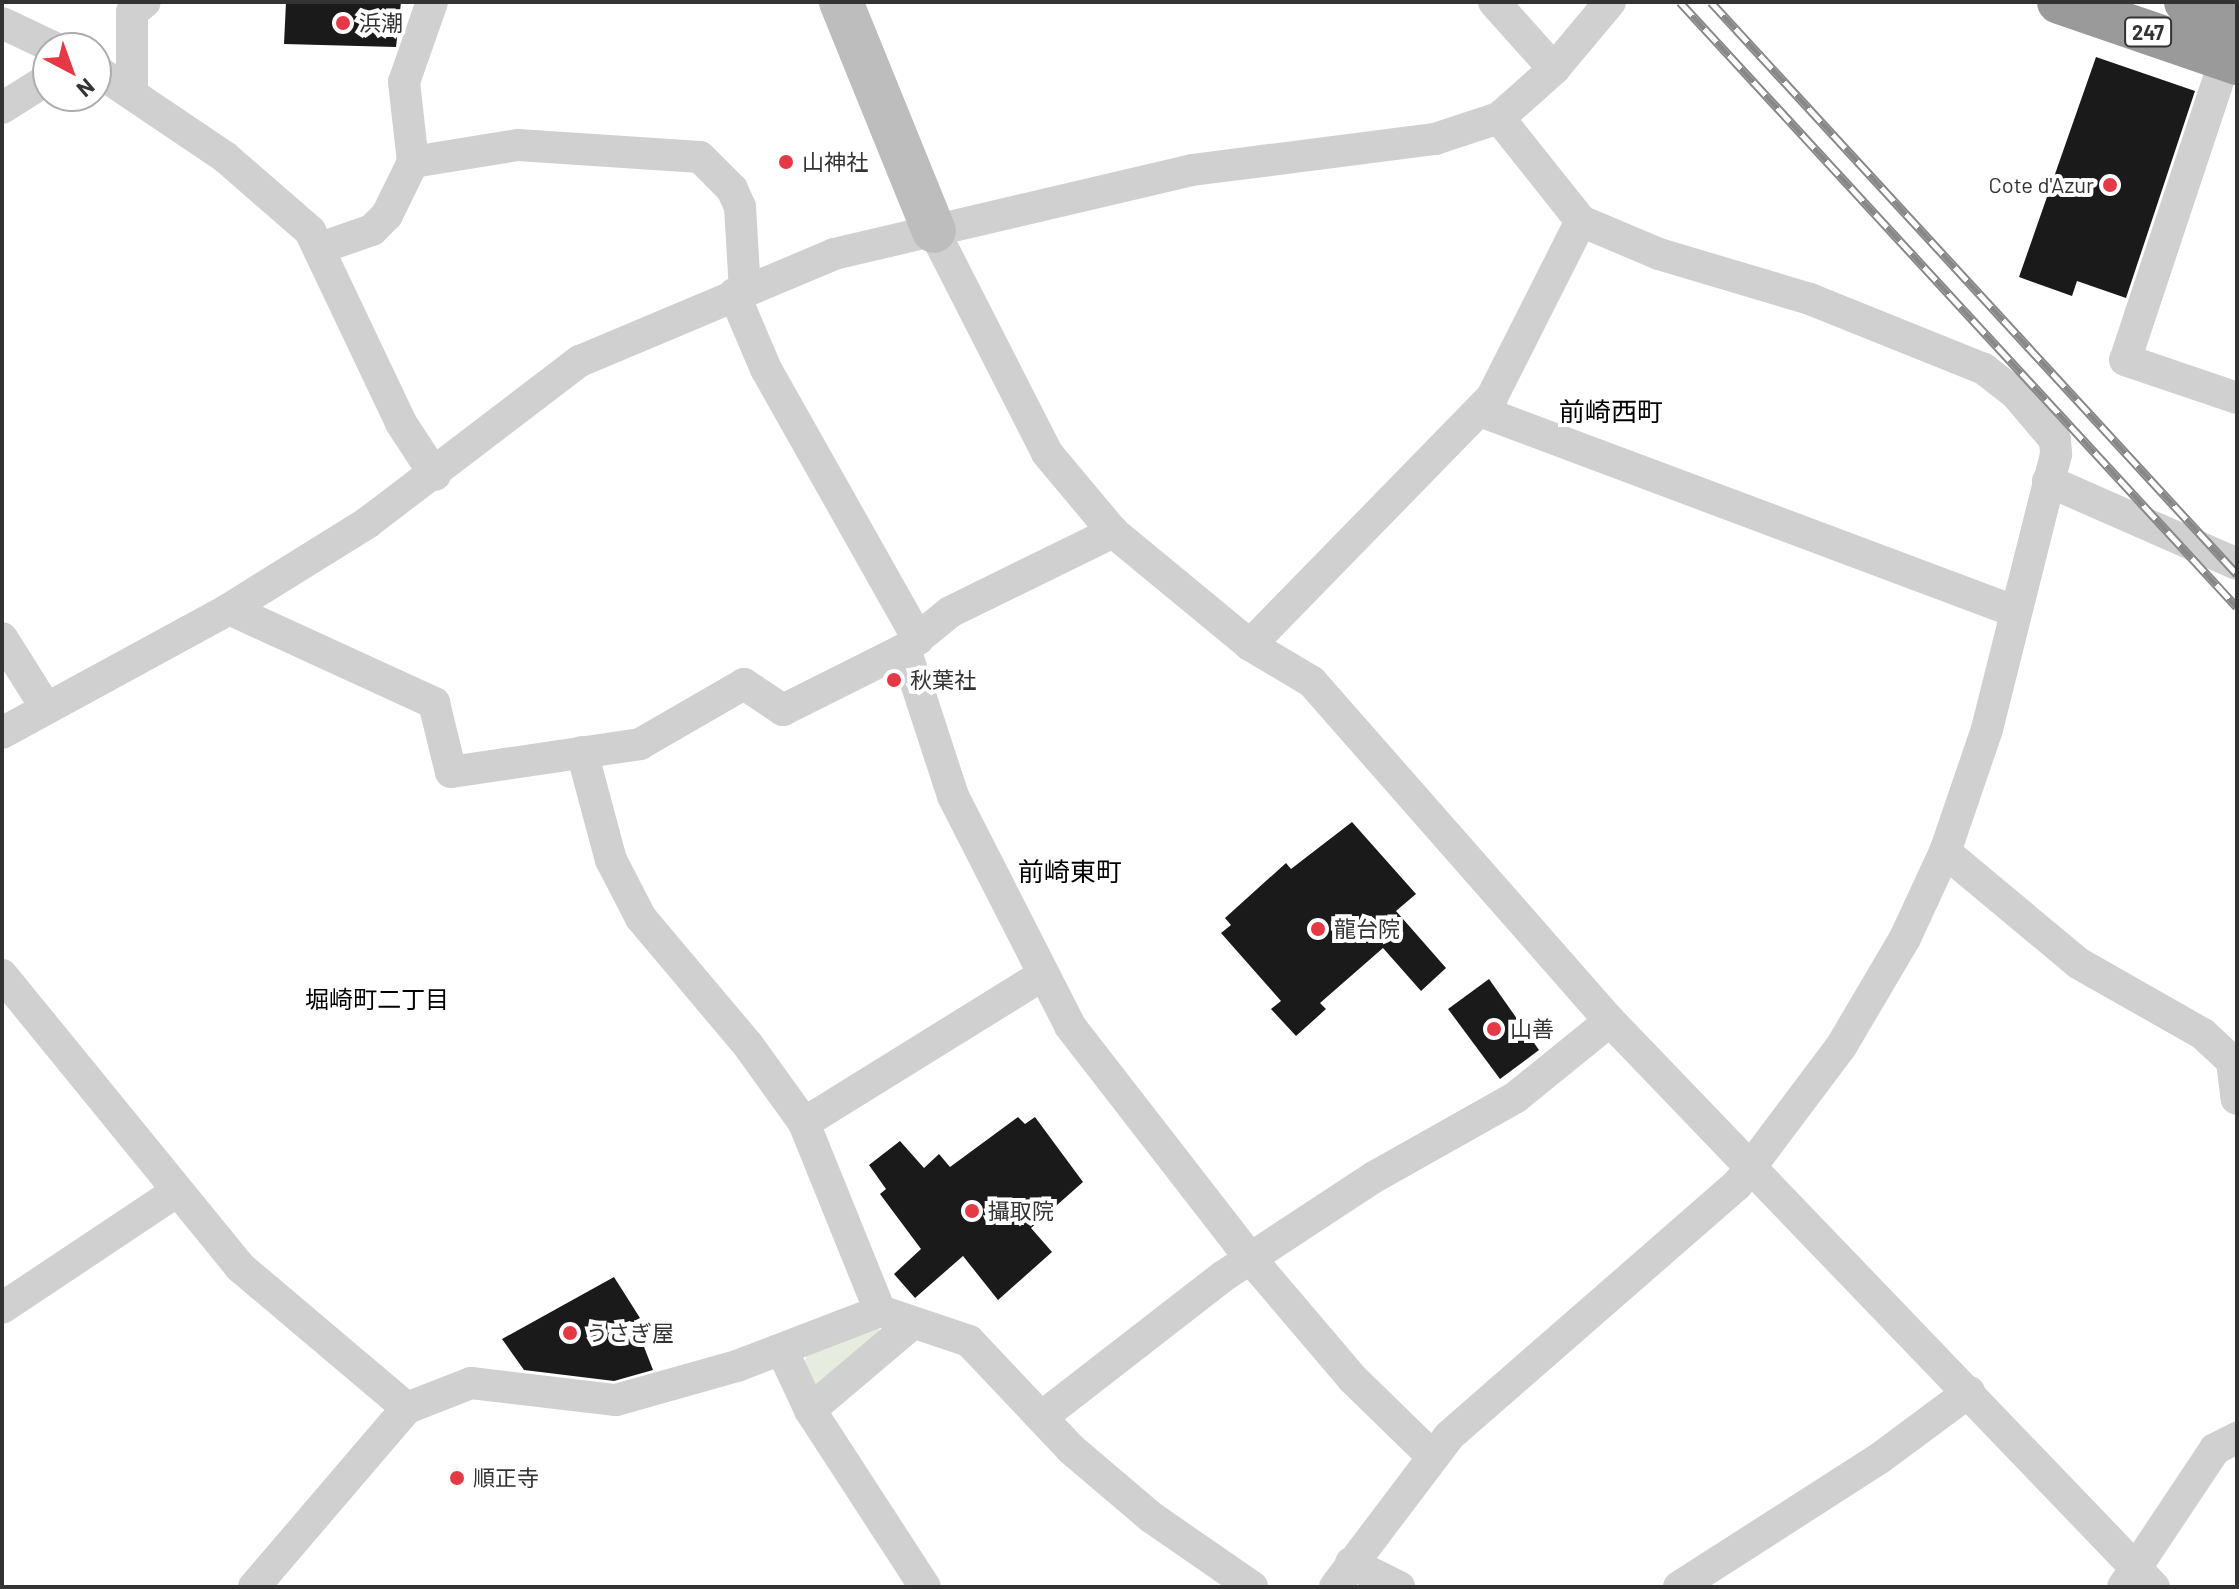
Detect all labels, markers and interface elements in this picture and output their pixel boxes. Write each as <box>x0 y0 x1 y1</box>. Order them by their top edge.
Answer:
place label: 浜潮 <box>359 10 403 36</box>
marker: 浜潮 <box>334 14 352 32</box>
road number: 247 <box>2124 16 2172 48</box>
north arrow <box>32 32 112 112</box>
text: N <box>72 74 100 103</box>
place label: 山神社 <box>802 149 868 175</box>
marker: 山神社 <box>777 153 795 171</box>
place label: Cote d'Azur <box>1988 172 2094 198</box>
marker: Cote d'Azur <box>2101 176 2119 194</box>
district label: 前崎西町 <box>1559 395 1663 427</box>
place label: 秋葉社 <box>910 667 976 693</box>
marker: 秋葉社 <box>885 671 903 689</box>
district label: 前崎東町 <box>1018 855 1122 887</box>
place label: 龍台院 <box>1334 916 1400 942</box>
marker: 龍台院 <box>1309 920 1327 938</box>
district label: 堀崎町二丁目 <box>305 985 449 1013</box>
place label: 山善 <box>1510 1016 1554 1042</box>
marker: 山善 <box>1485 1020 1503 1038</box>
place label: 攝取院 <box>988 1198 1054 1224</box>
marker: 攝取院 <box>963 1202 981 1220</box>
place label: うさぎ屋 <box>586 1320 674 1346</box>
marker: うさぎ屋 <box>561 1324 579 1342</box>
place label: 順正寺 <box>473 1465 539 1491</box>
marker: 順正寺 <box>448 1469 466 1487</box>

